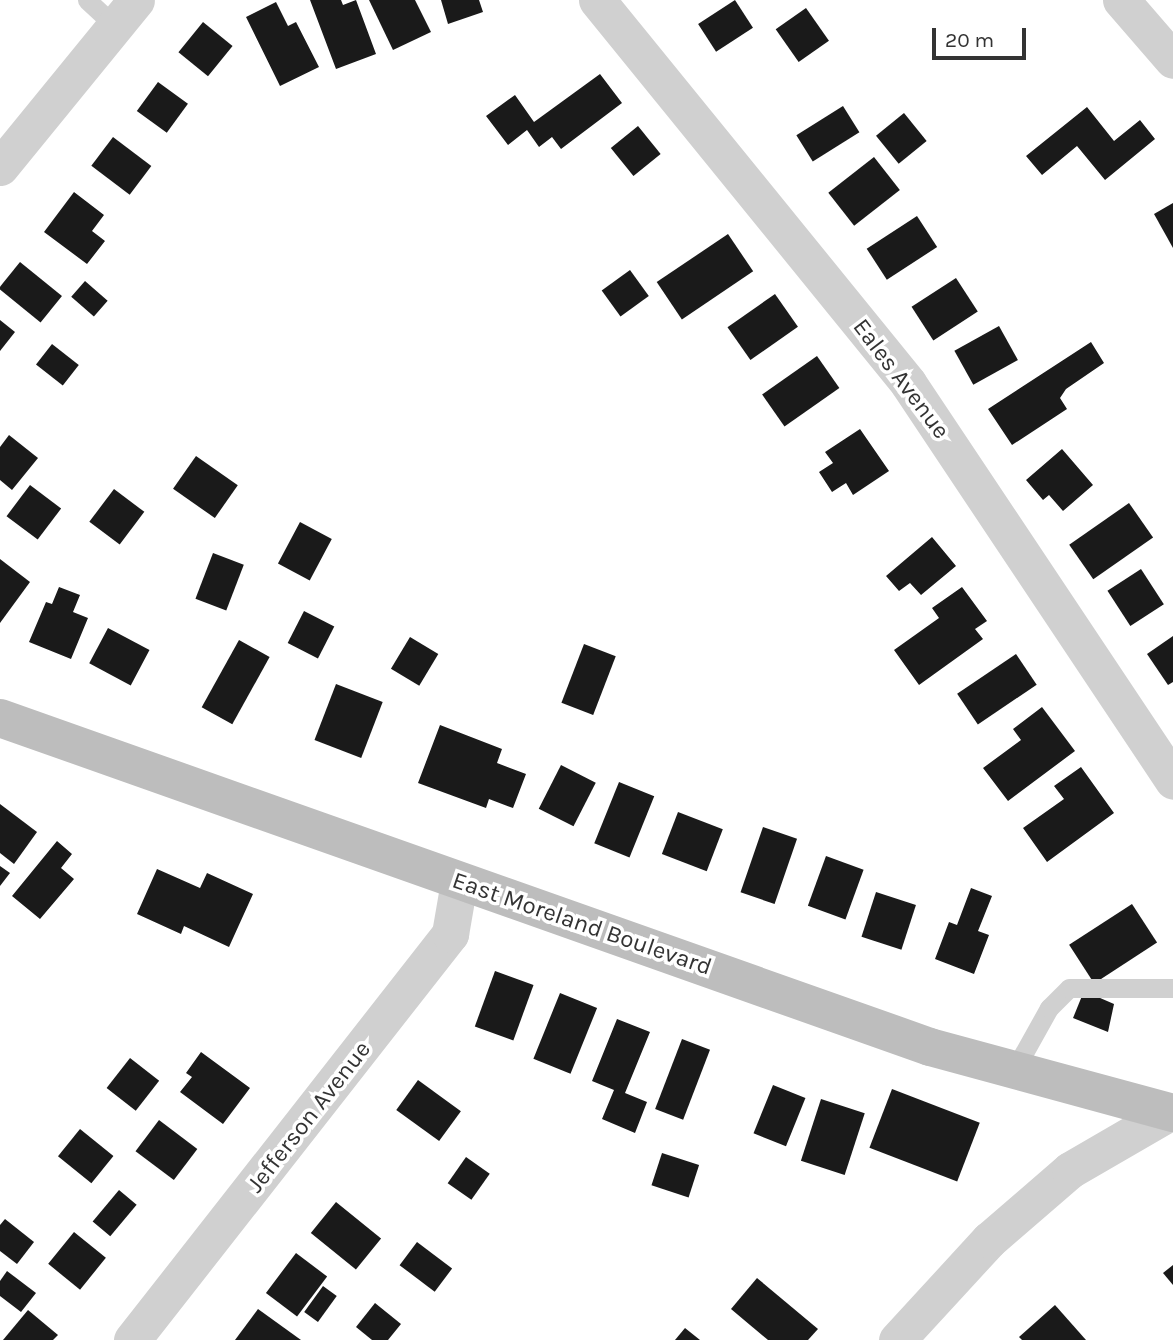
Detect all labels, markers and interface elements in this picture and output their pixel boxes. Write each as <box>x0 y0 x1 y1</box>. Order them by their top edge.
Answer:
scale bar <box>935 14 1030 58</box>
text: 20 m <box>945 28 994 52</box>
street label: Eales Avenue <box>846 313 956 445</box>
street label: East Moreland Boulevard <box>448 866 716 982</box>
street label: Jefferson Avenue <box>241 1036 377 1198</box>

